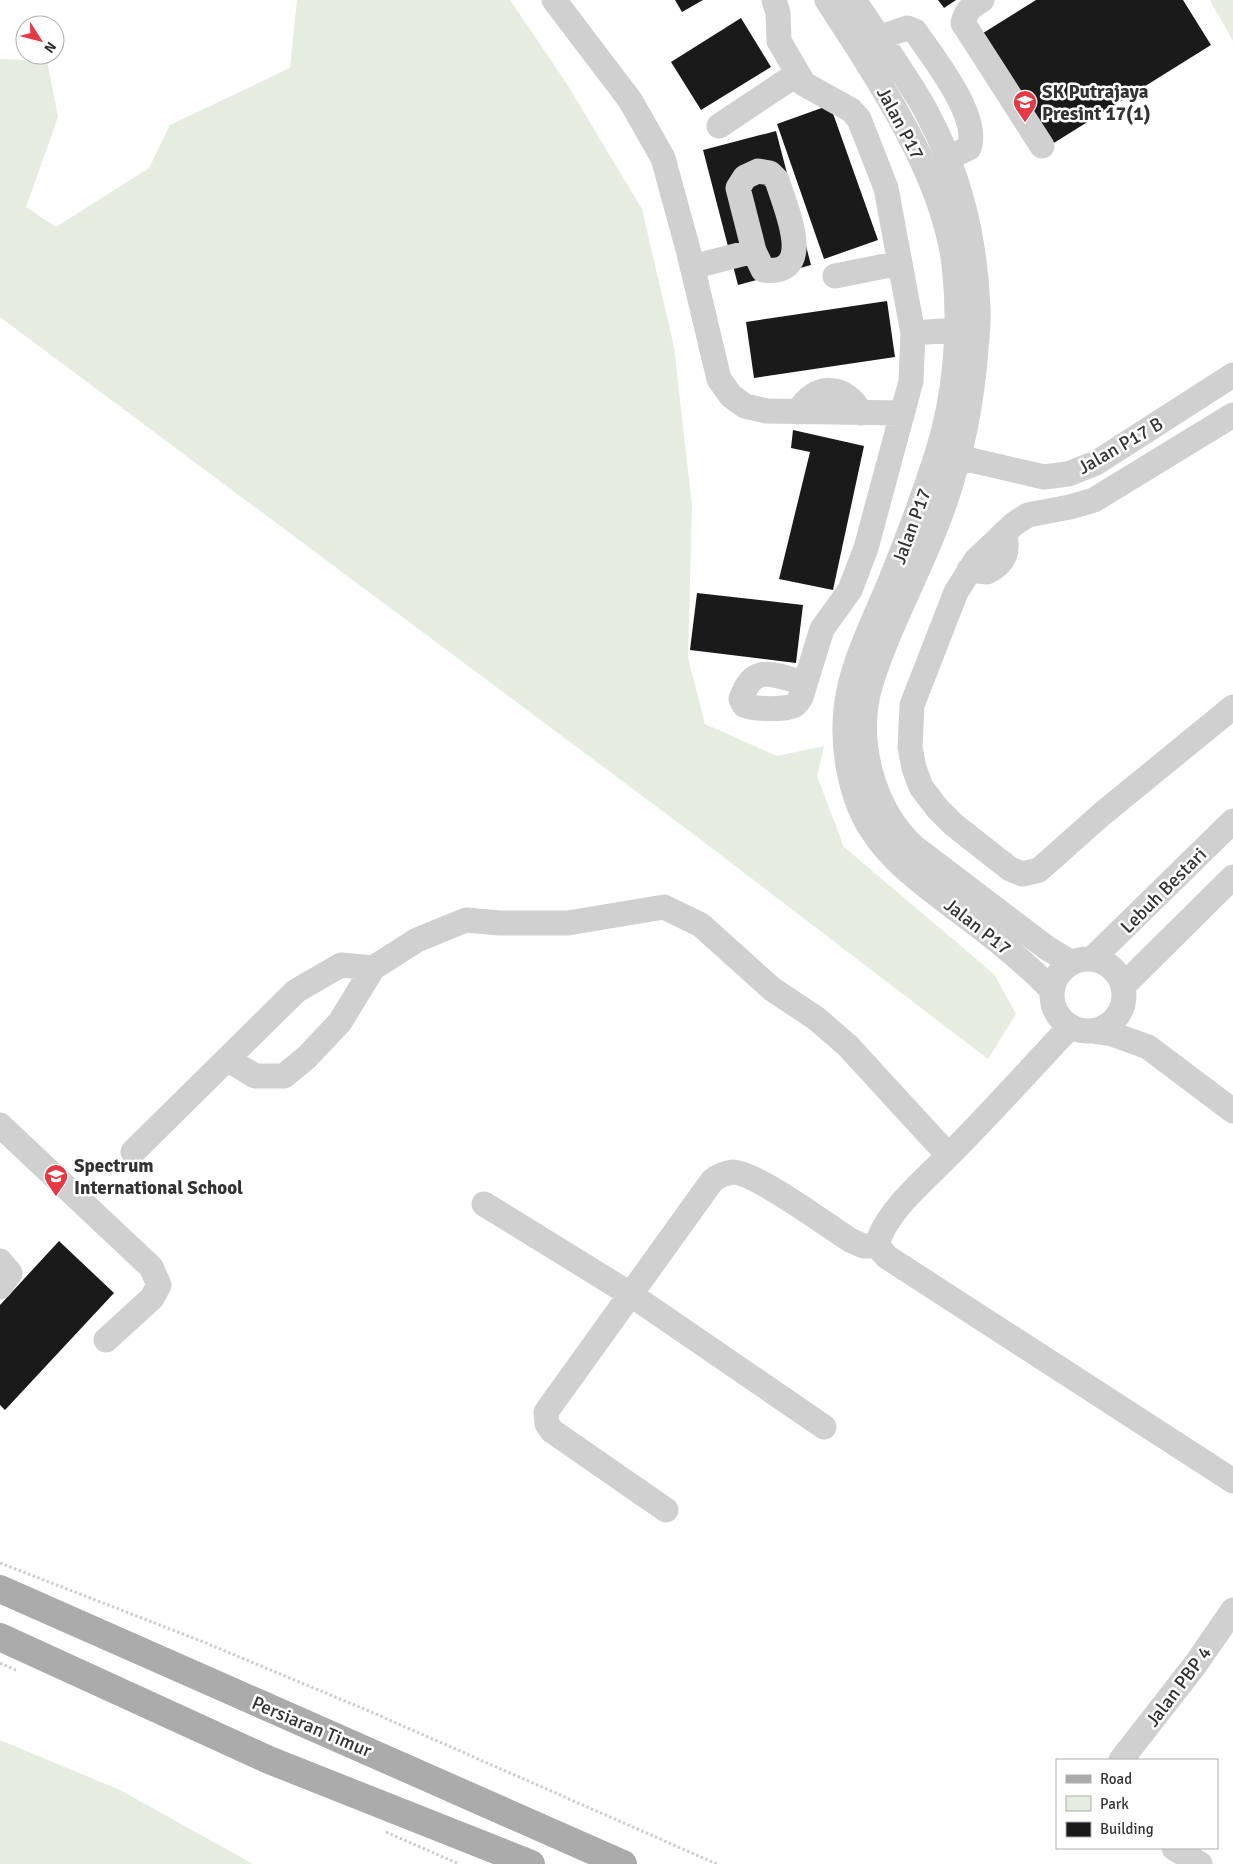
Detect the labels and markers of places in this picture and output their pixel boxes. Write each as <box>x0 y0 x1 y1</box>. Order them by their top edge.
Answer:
place label: SK Putrajaya Presint 17(1) <box>1042 80 1151 126</box>
school or university icon: SK Putrajaya Presint 17(1) <box>1012 89 1038 123</box>
place label: Spectrum International School <box>74 1154 243 1200</box>
school or university icon: Spectrum International School <box>43 1163 69 1197</box>

